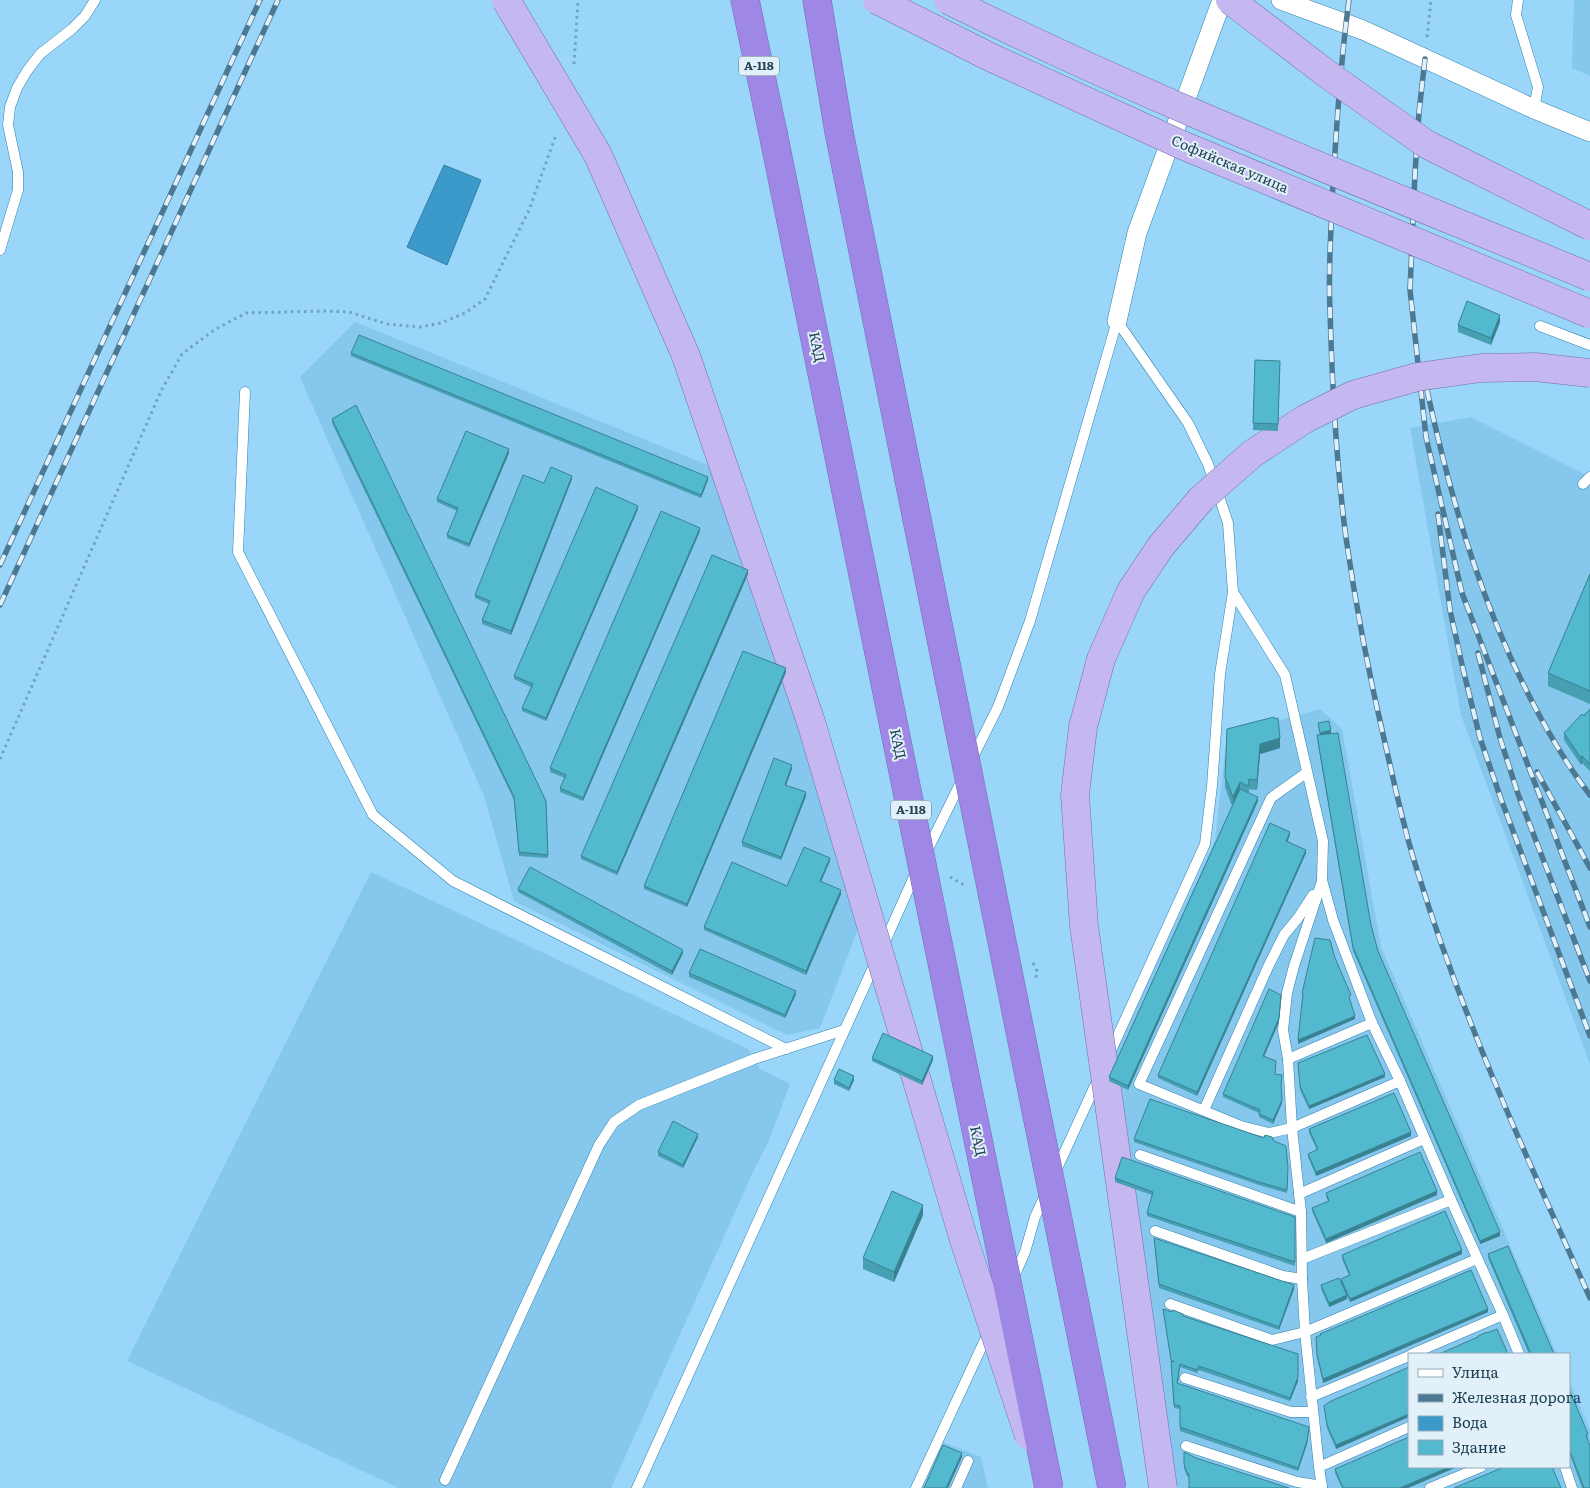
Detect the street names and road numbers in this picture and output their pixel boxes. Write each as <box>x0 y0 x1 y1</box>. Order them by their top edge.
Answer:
road number: А-118 <box>739 56 779 76</box>
street label: Софийская улица <box>1169 129 1292 197</box>
street label: КАД <box>805 330 831 364</box>
street label: КАД <box>886 727 912 761</box>
road number: А-118 <box>891 800 931 820</box>
street label: КАД <box>966 1124 992 1158</box>

